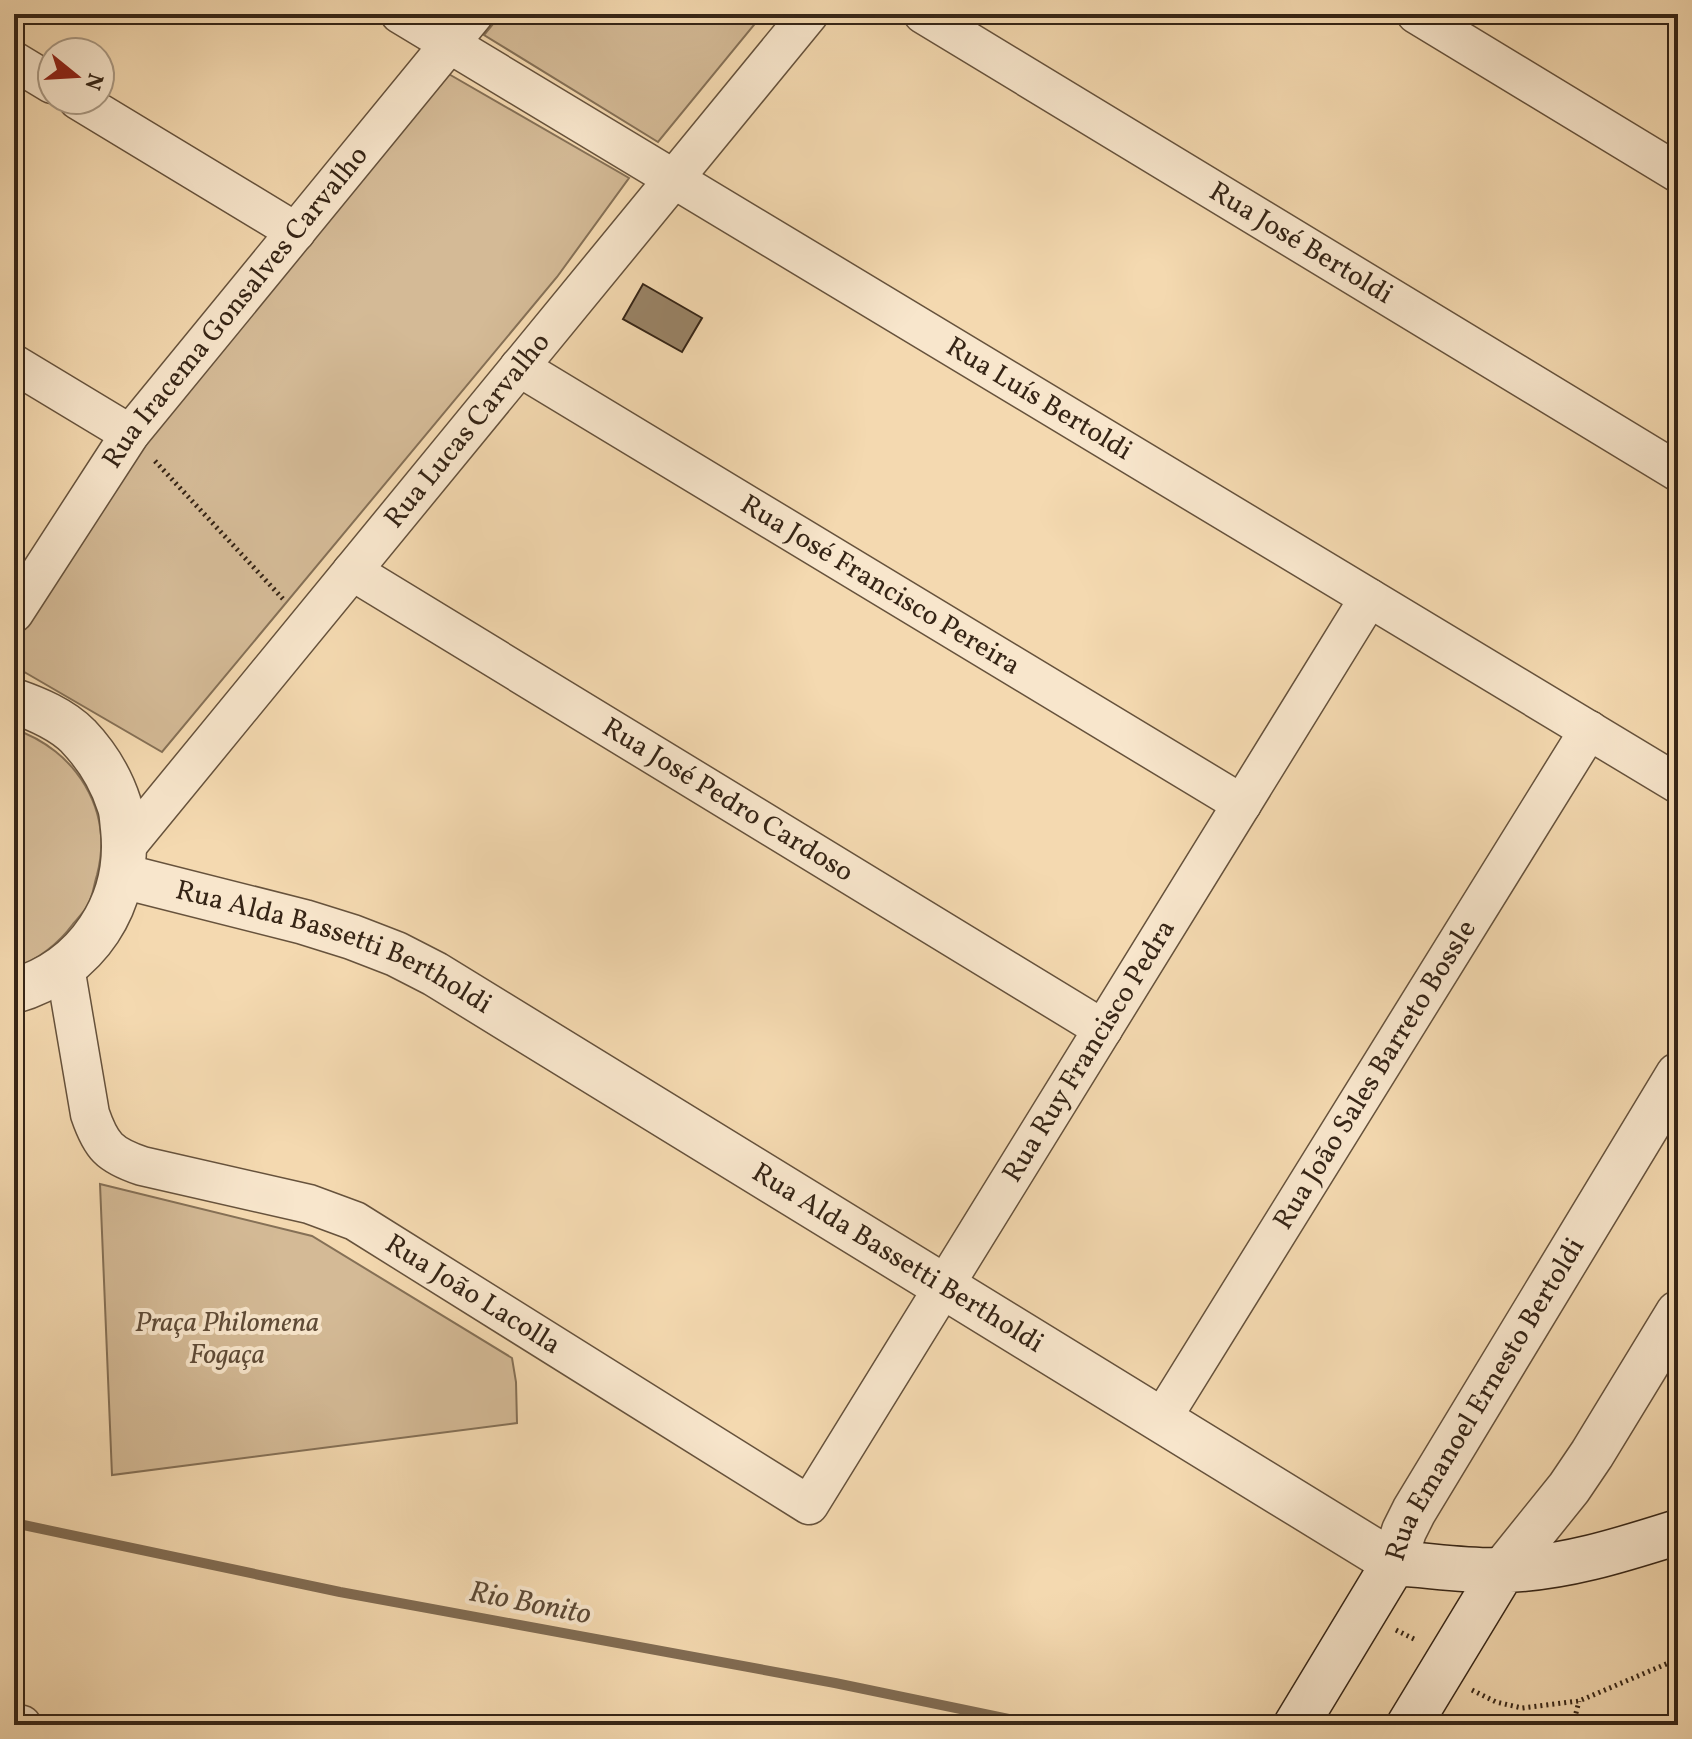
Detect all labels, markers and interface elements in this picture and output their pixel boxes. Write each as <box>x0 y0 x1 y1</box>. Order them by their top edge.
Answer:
north arrow <box>36 36 116 116</box>
text: N <box>75 69 110 94</box>
street label: Rua Iracema Gonsalves Carvalho <box>93 138 378 476</box>
street label: Rua José Bertoldi <box>1202 172 1400 314</box>
street label: Rua Lucas Carvalho <box>375 324 560 537</box>
street label: Rua Luís Bertoldi <box>938 328 1140 470</box>
street label: Rua José Francisco Pereira <box>733 486 1028 685</box>
street label: Rua José Pedro Cardoso <box>594 708 861 892</box>
street label: Rua Alda Bassetti Bertholdi <box>171 871 499 1024</box>
street label: Rua Ruy Francisco Pedra <box>993 912 1185 1190</box>
street label: Rua João Sales Barreto Bossle <box>1264 913 1486 1237</box>
street label: Rua Alda Bassetti Bertholdi <box>744 1154 1051 1363</box>
street label: Rua João Lacolla <box>377 1225 568 1364</box>
street label: Rua Emanoel Ernesto Bertoldi <box>1376 1231 1594 1566</box>
park label: Praça Philomena Fogaça <box>135 1304 319 1375</box>
water label: Rio Bonito <box>465 1572 595 1636</box>

